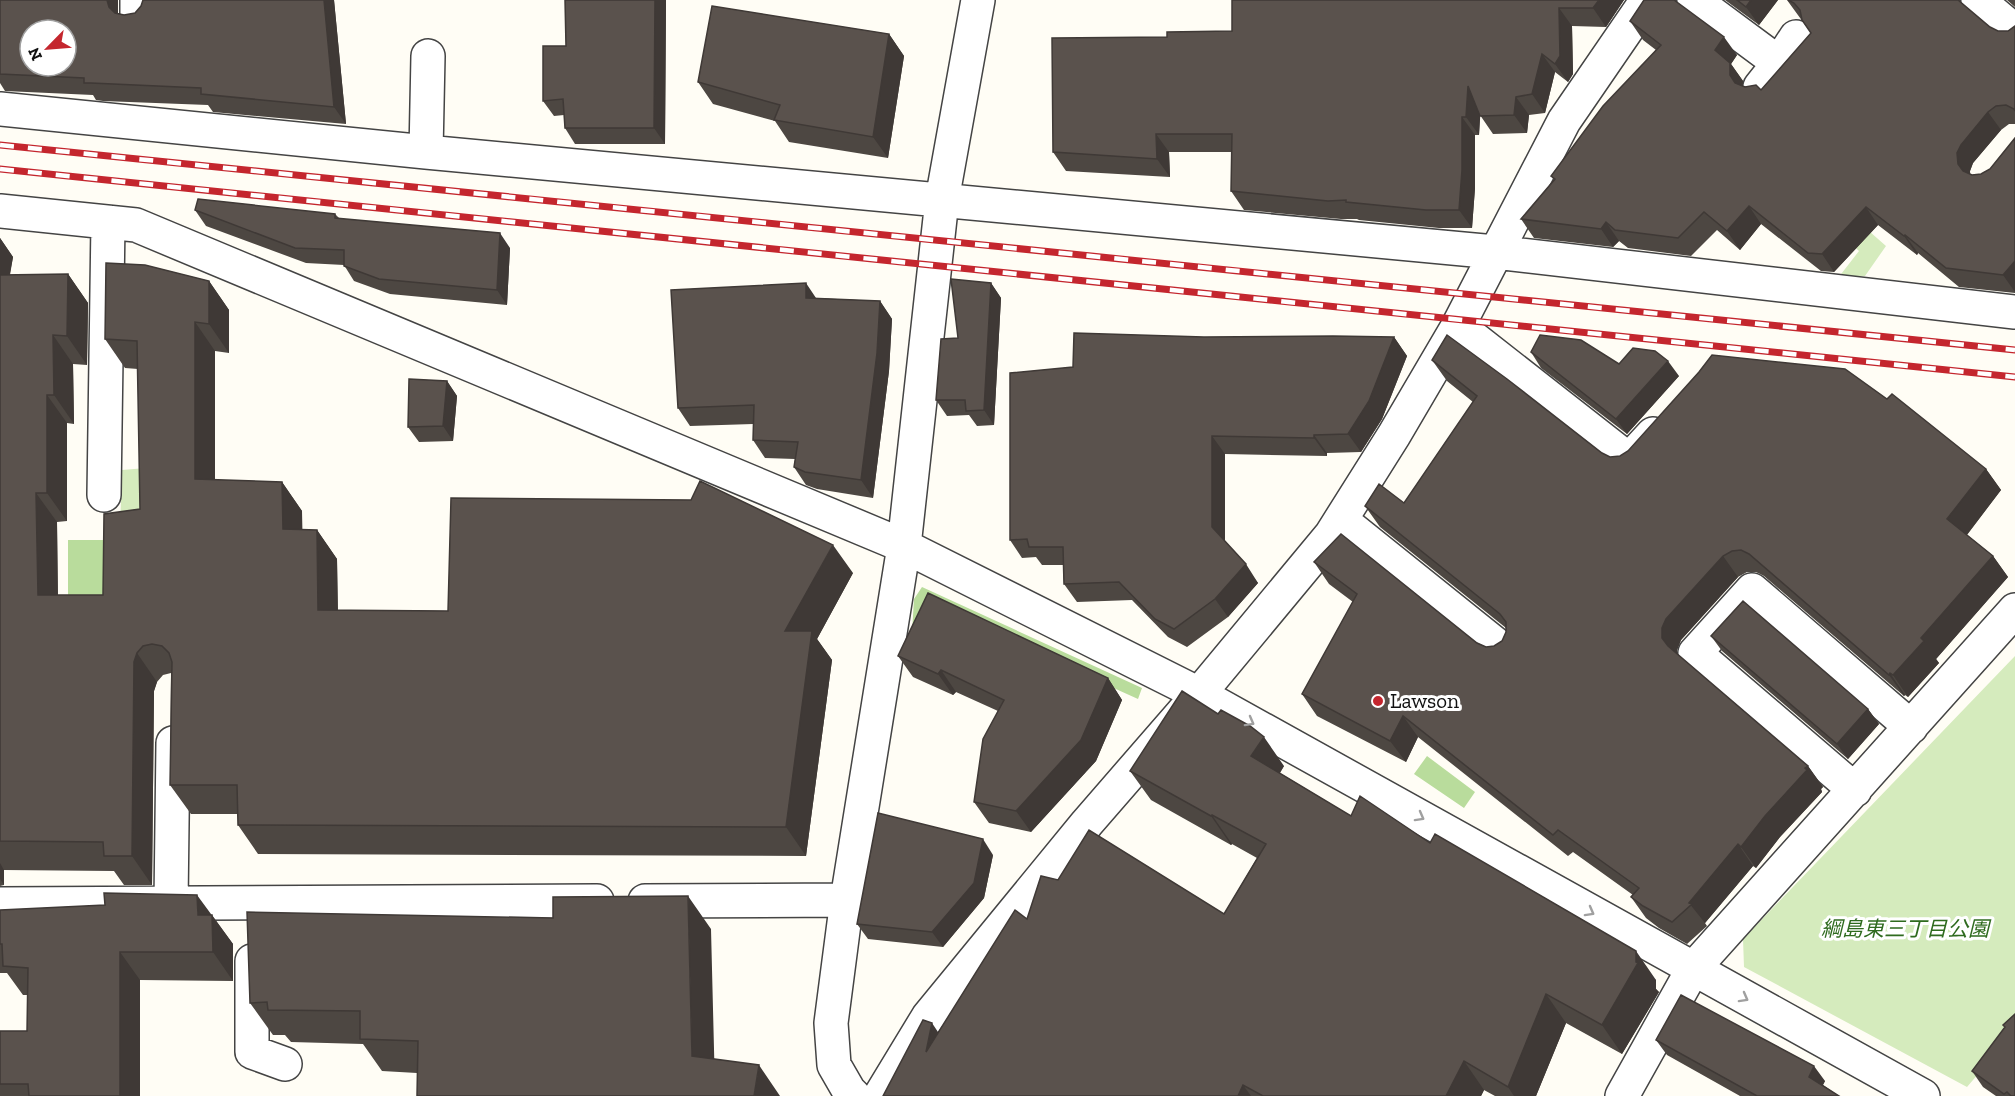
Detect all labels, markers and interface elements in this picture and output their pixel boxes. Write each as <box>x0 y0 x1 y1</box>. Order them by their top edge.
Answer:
north arrow <box>18 18 78 78</box>
text: N <box>24 45 46 64</box>
place label: Lawson <box>1390 688 1459 713</box>
marker: Lawson <box>1371 694 1385 708</box>
one-way arrow <box>1244 715 1254 726</box>
one-way arrow <box>1414 810 1424 821</box>
one-way arrow <box>1584 905 1594 916</box>
park label: 綱島東三丁目公園 <box>1821 916 1992 941</box>
one-way arrow <box>1738 991 1748 1002</box>

